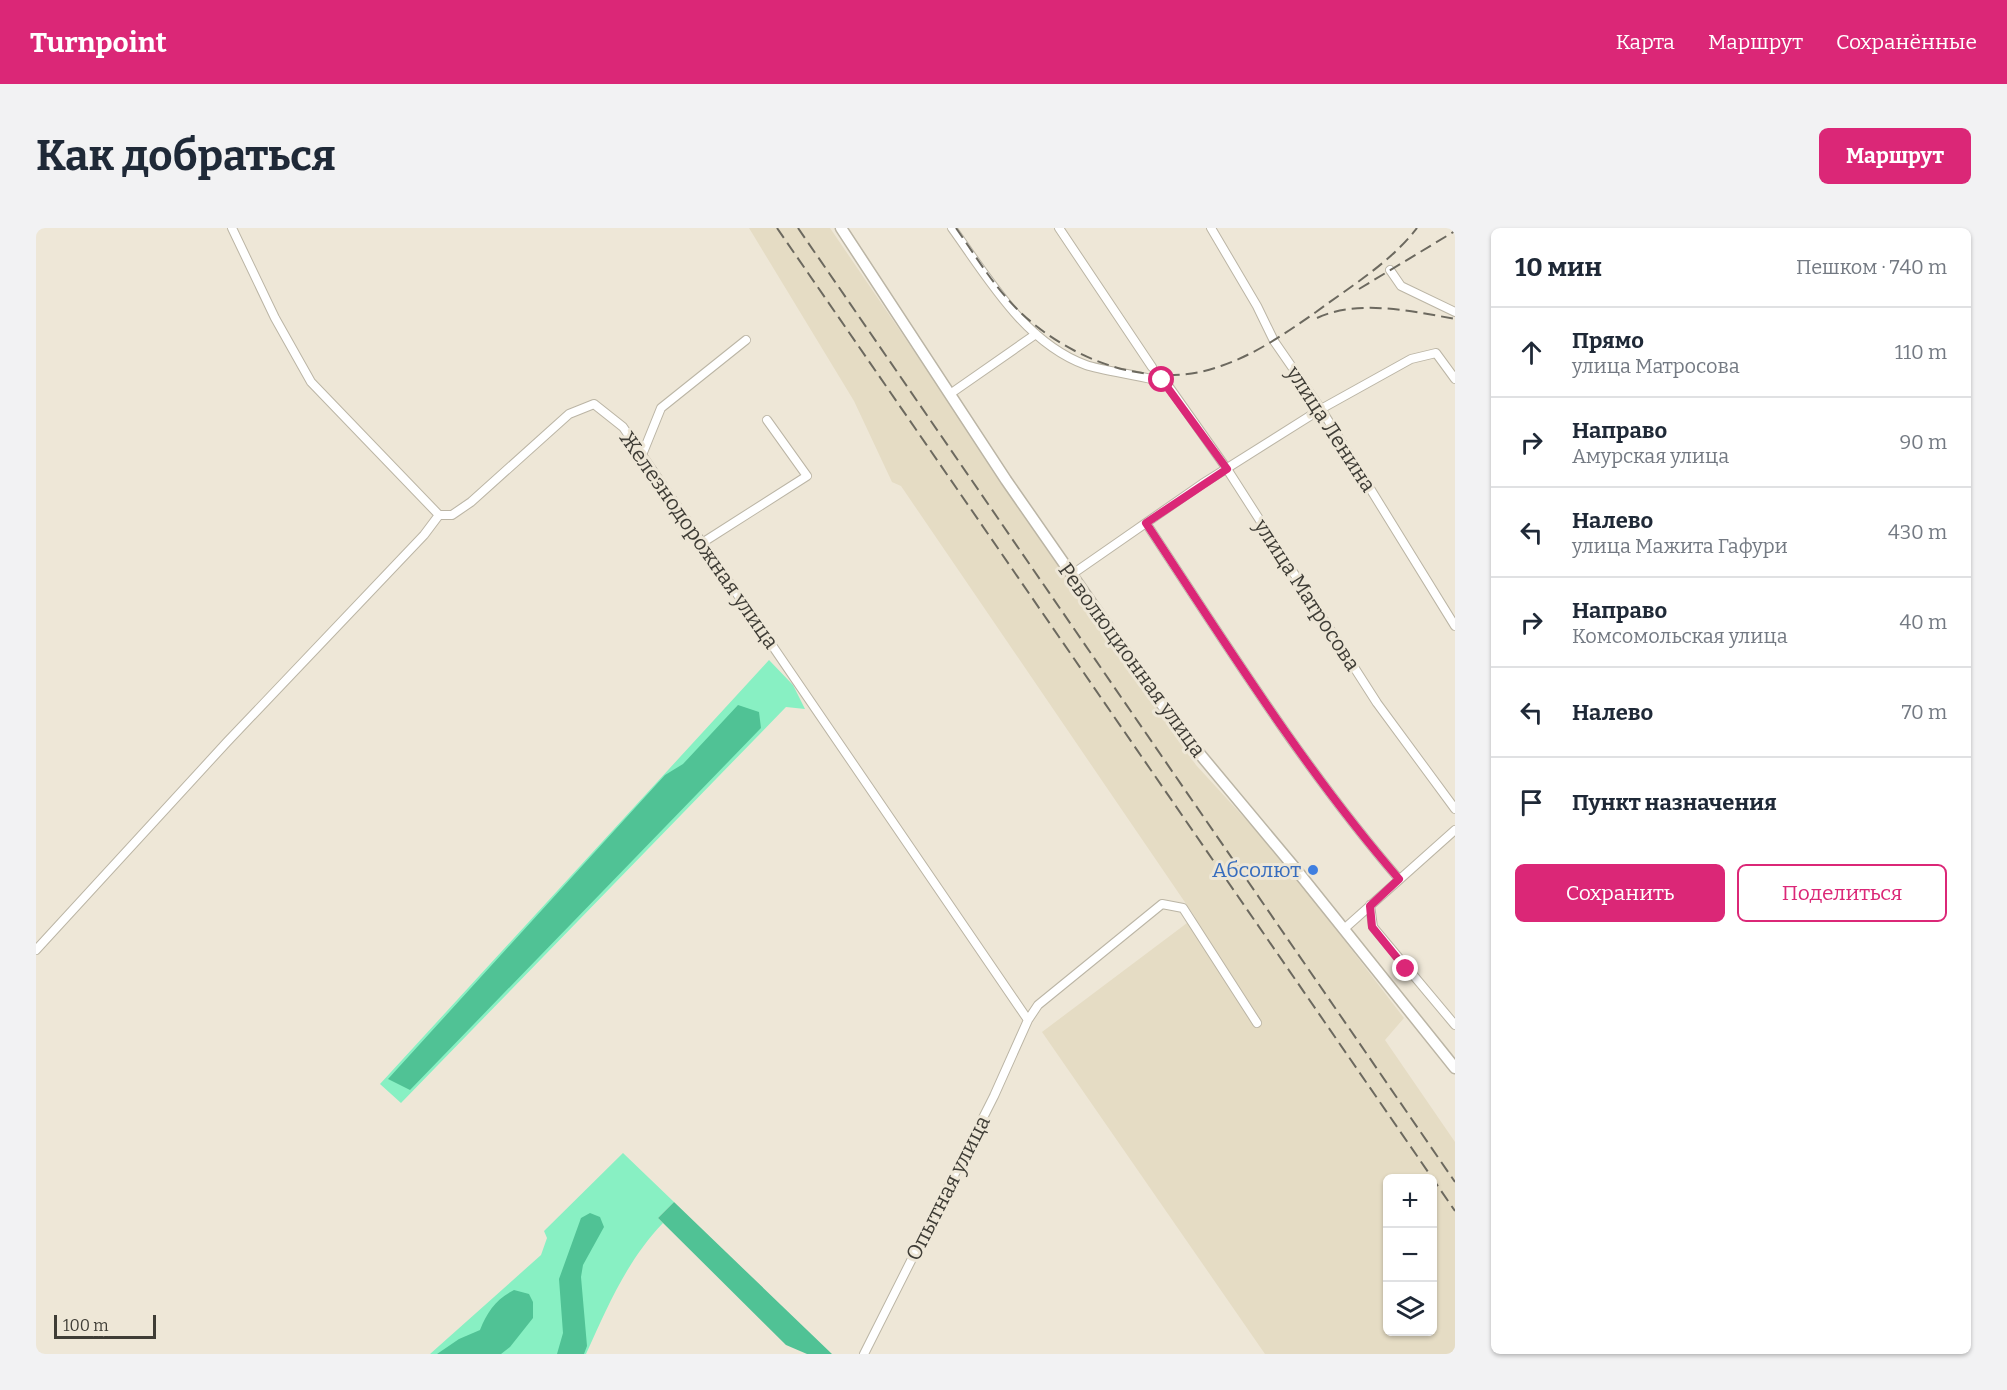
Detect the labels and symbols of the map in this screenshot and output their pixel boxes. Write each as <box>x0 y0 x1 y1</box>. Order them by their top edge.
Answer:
street label: улица Ленина <box>1280 360 1382 497</box>
route start <box>1148 366 1174 392</box>
street label: Железнодорожная улица <box>614 426 784 654</box>
street label: улица Матросова <box>1248 513 1366 676</box>
street label: Революционная улица <box>1053 558 1212 763</box>
place label: Абсолют <box>1212 857 1301 883</box>
marker: Абсолют <box>1306 863 1320 877</box>
route end <box>1392 955 1418 981</box>
street label: Опытная улица <box>900 1111 996 1265</box>
scale bar <box>54 1312 156 1340</box>

